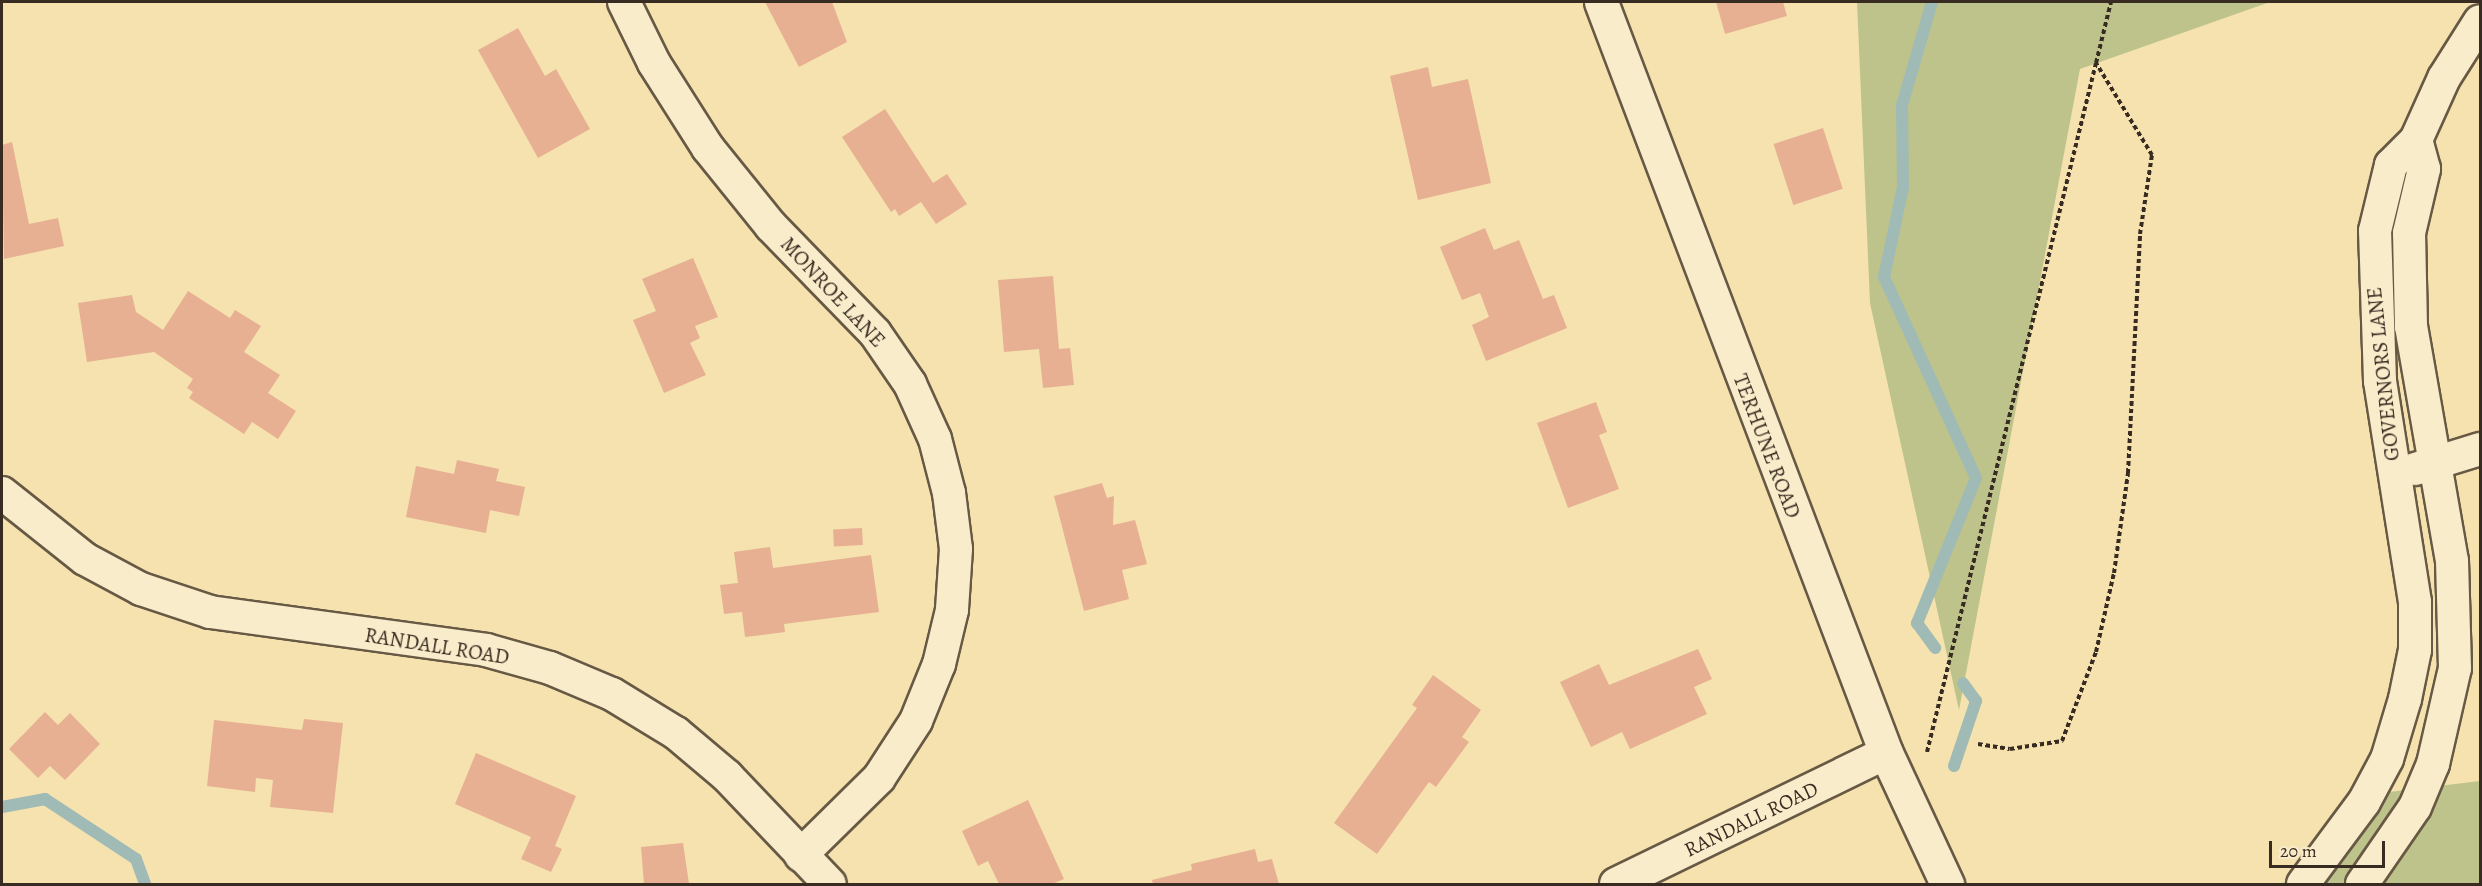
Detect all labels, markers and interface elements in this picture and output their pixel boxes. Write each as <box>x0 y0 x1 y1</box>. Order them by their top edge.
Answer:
street label: MONROE LANE <box>775 232 891 352</box>
street label: GOVERNORS LANE <box>2361 286 2405 462</box>
street label: TERHUNE ROAD <box>1728 370 1806 522</box>
street label: RANDALL ROAD <box>363 622 511 670</box>
street label: RANDALL ROAD <box>1680 776 1822 862</box>
scale bar <box>2272 829 2388 867</box>
text: 20 m <box>2280 839 2317 863</box>

